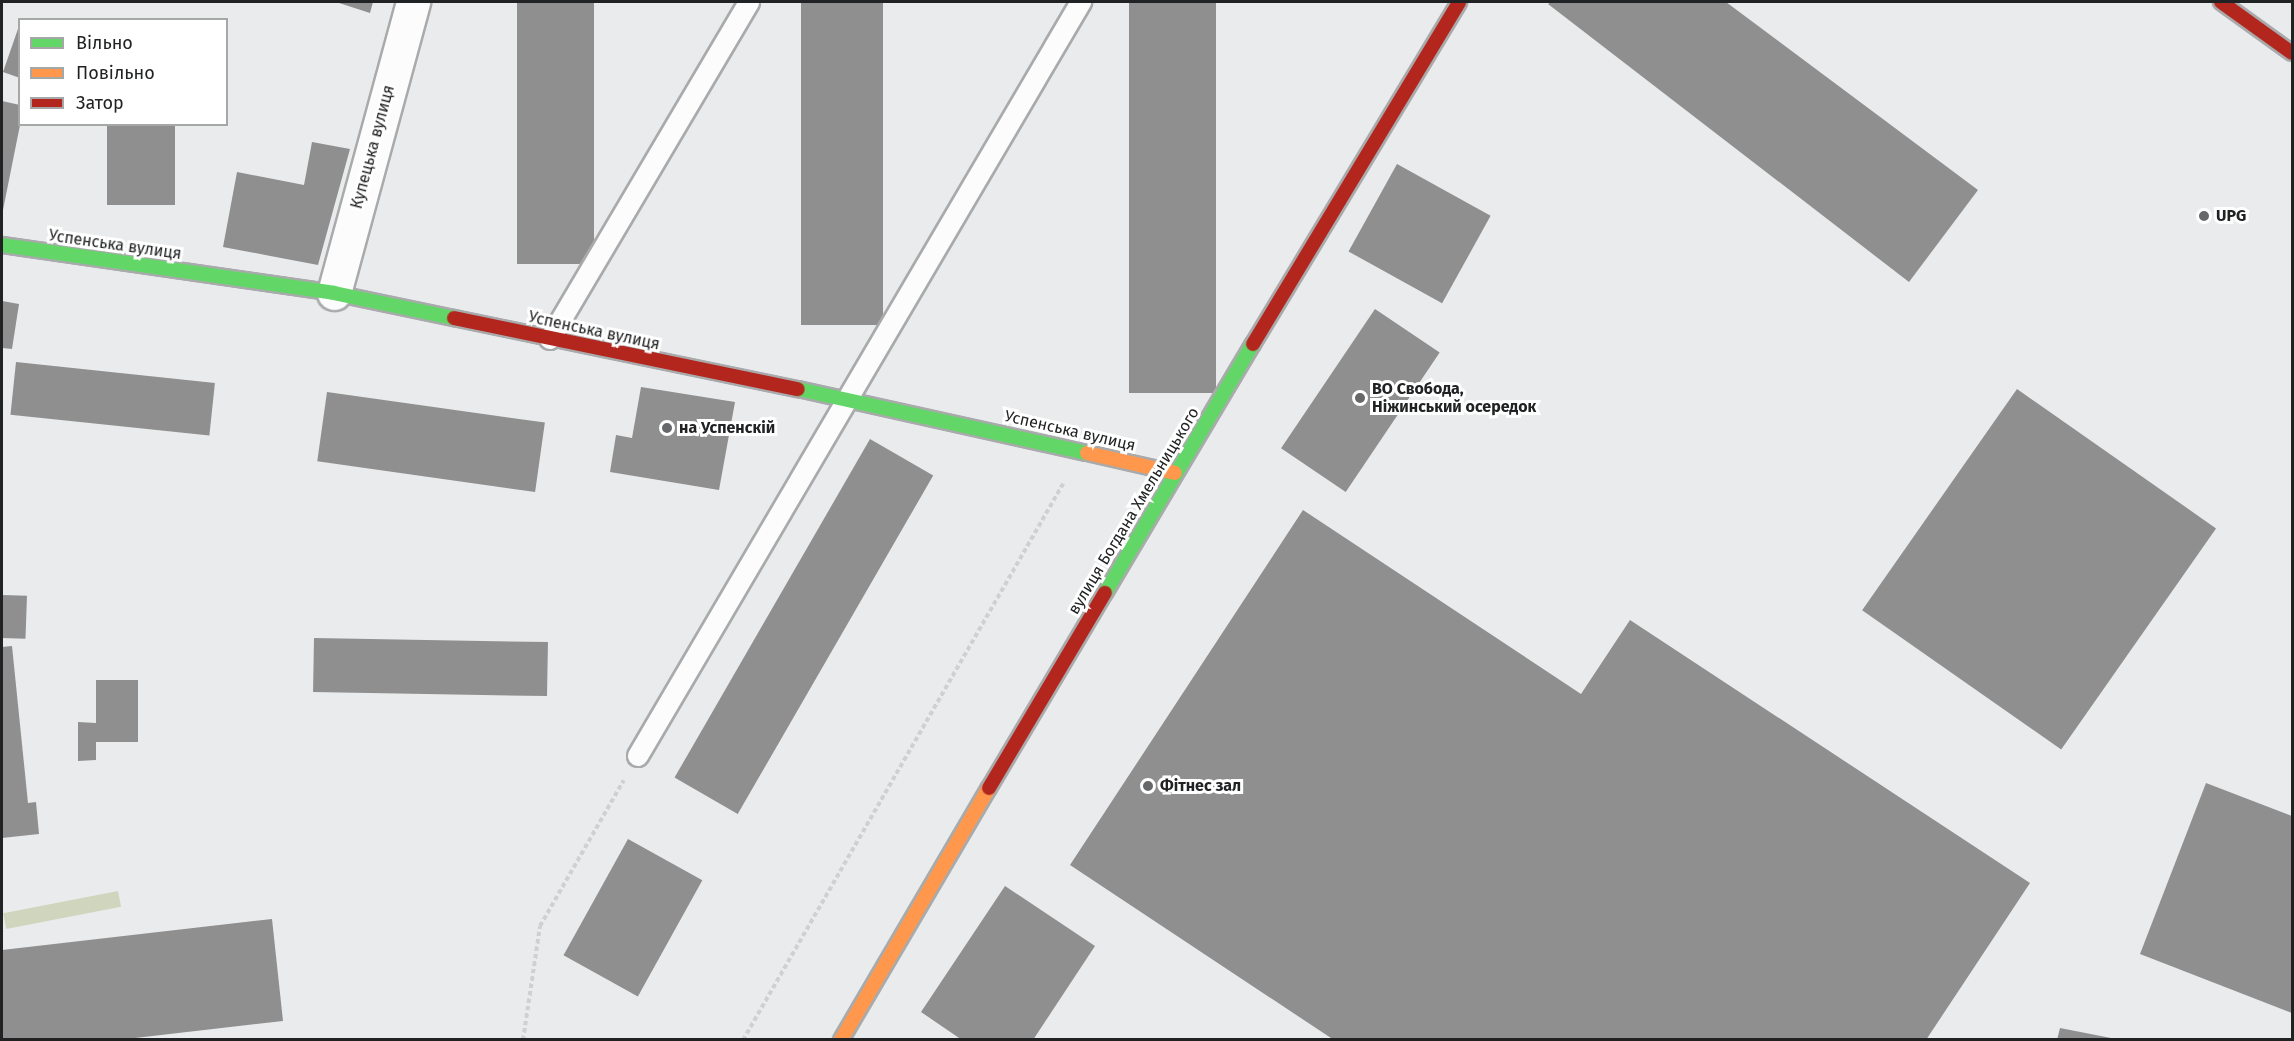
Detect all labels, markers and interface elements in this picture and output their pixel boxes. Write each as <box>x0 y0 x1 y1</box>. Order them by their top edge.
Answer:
legend <box>18 18 228 126</box>
text: Вільно <box>76 32 133 54</box>
text: Повільно <box>76 62 155 84</box>
street label: Купецька вулиця <box>347 83 399 211</box>
text: Затор <box>76 92 124 114</box>
place label: UPG <box>2216 206 2246 226</box>
marker: UPG <box>2197 209 2211 223</box>
street label: Успенська вулиця <box>47 226 183 264</box>
street label: Успенська вулиця <box>527 308 661 354</box>
place label: ВО Свобода, Ніжинський осередок <box>1372 379 1536 417</box>
marker: ВО Свобода, Ніжинський осередок <box>1353 391 1367 405</box>
street label: вулиця Богдана Хмельницького <box>1065 404 1203 618</box>
street label: Успенська вулиця <box>1003 407 1137 455</box>
place label: на Успенскій <box>679 418 775 438</box>
marker: на Успенскій <box>660 421 674 435</box>
place label: Фітнес зал <box>1160 776 1241 796</box>
marker: Фітнес зал <box>1141 779 1155 793</box>

